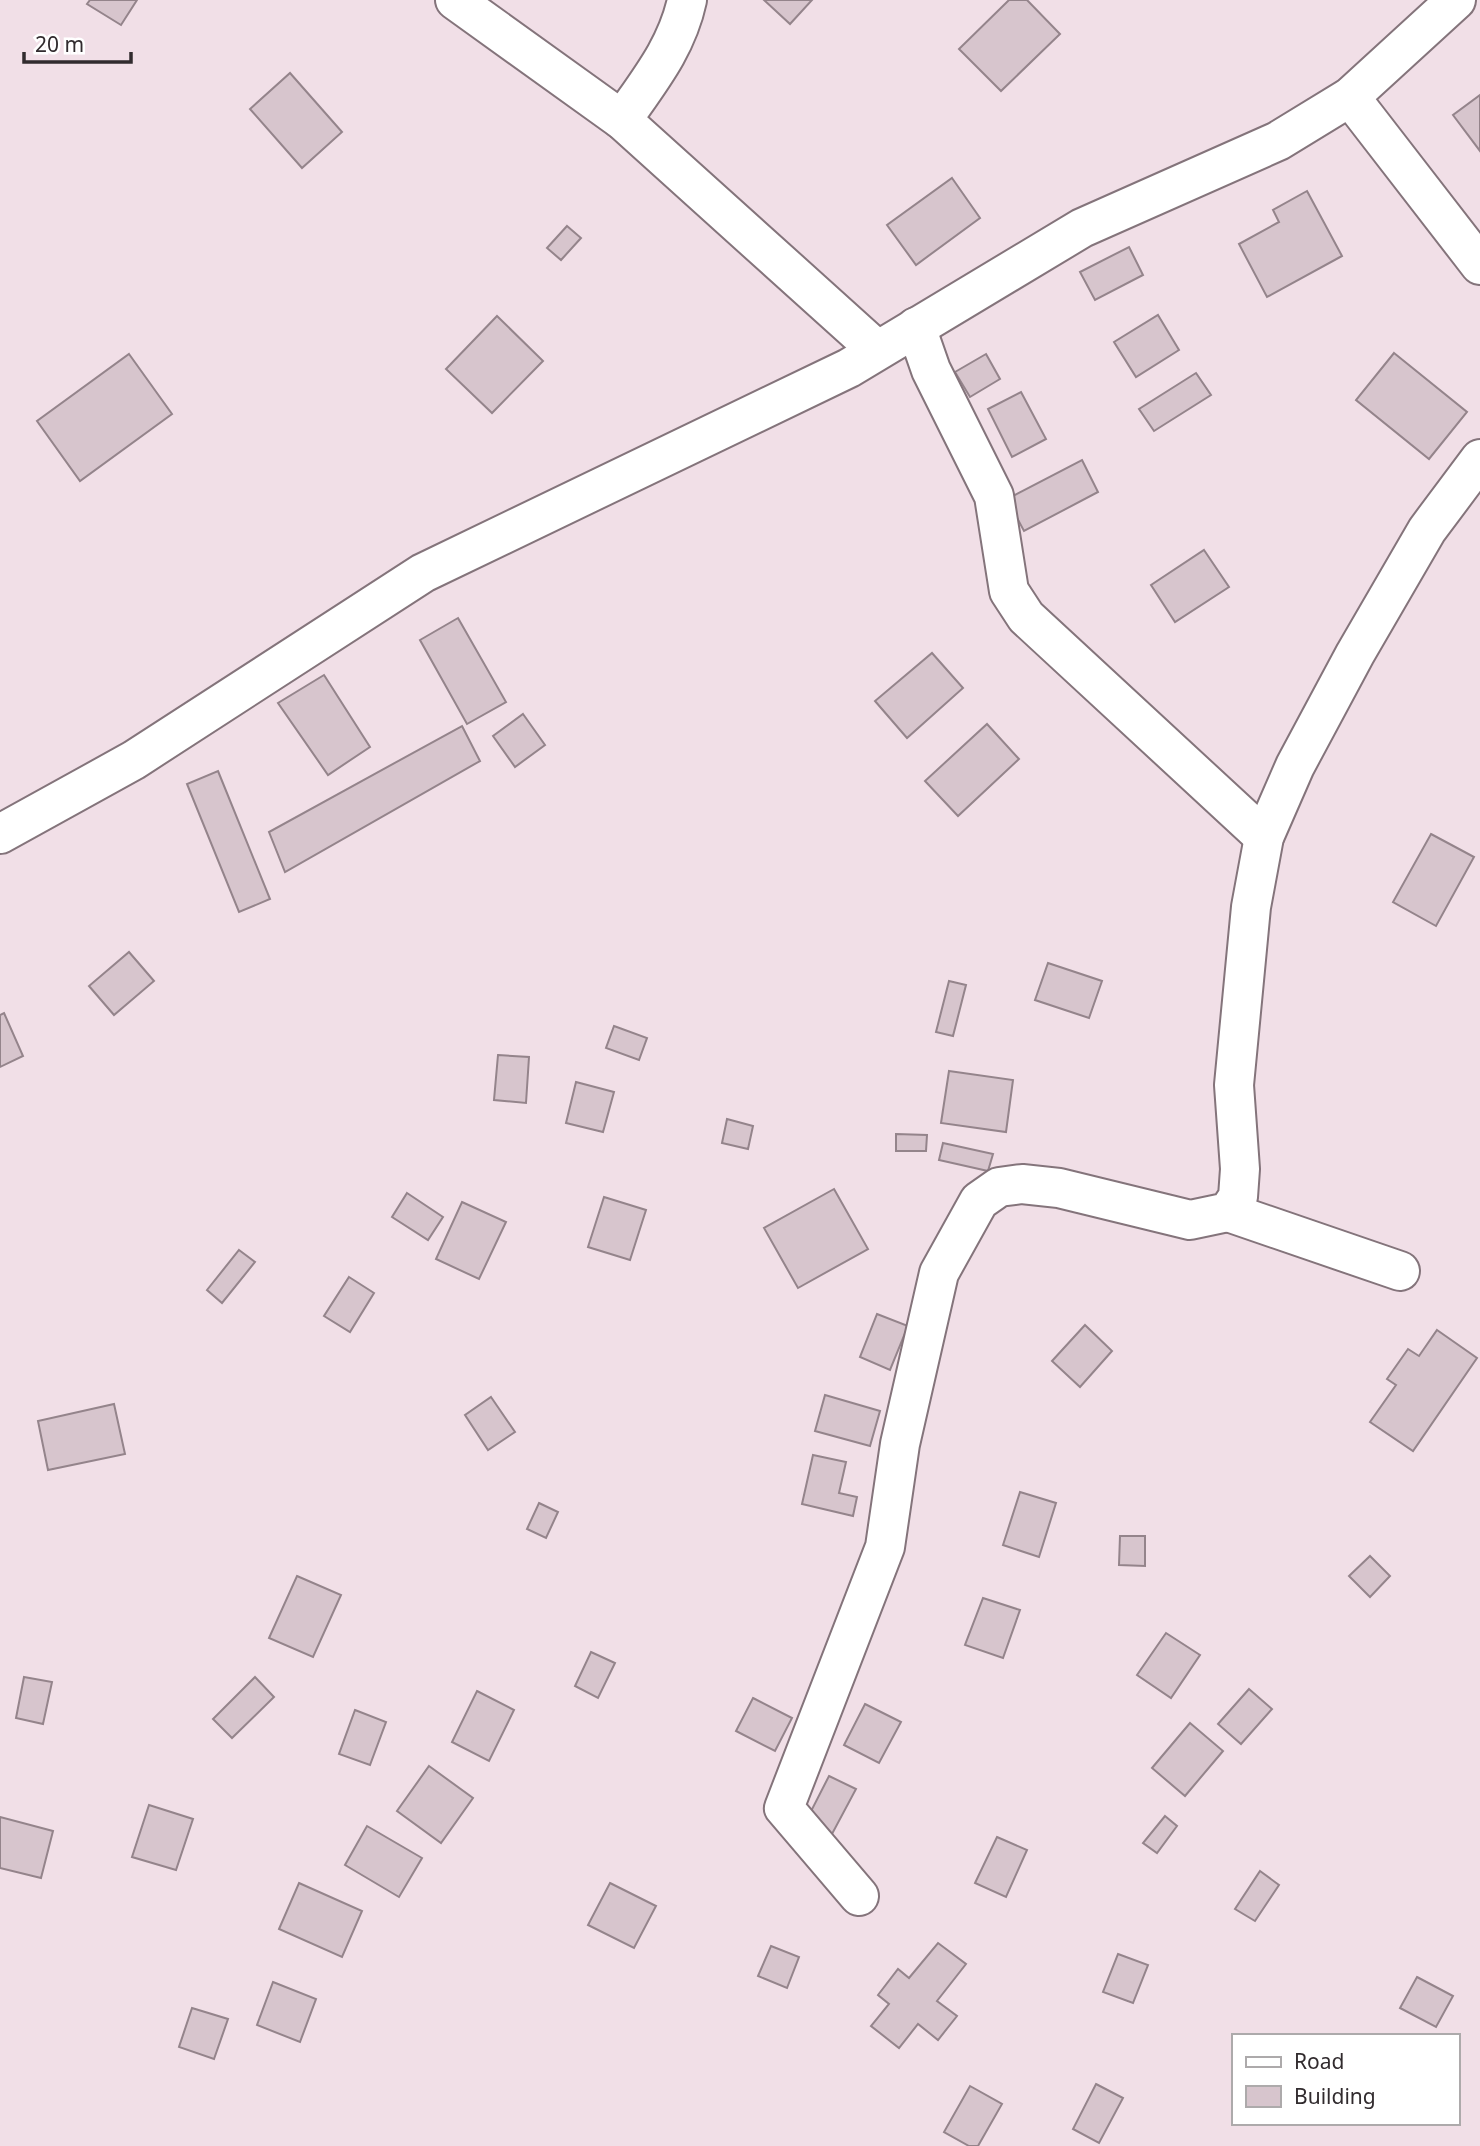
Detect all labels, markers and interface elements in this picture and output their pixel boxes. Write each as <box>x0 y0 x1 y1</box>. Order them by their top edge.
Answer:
scale bar <box>24 21 131 65</box>
text: 20 m <box>35 30 84 58</box>
legend <box>1232 2034 1459 2125</box>
text: Road <box>1294 2047 1344 2075</box>
text: Building <box>1294 2082 1376 2110</box>

